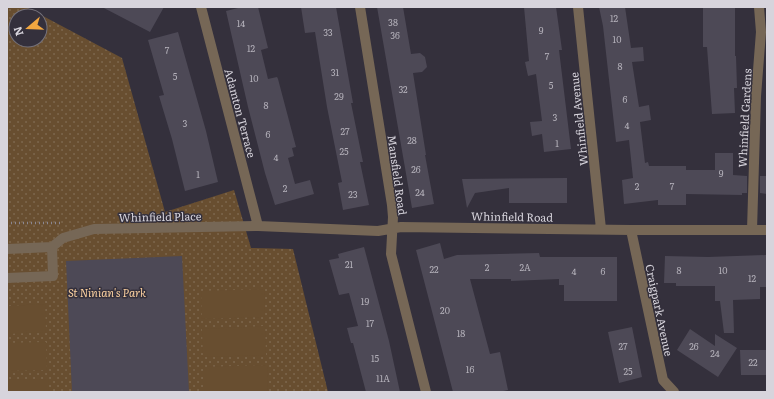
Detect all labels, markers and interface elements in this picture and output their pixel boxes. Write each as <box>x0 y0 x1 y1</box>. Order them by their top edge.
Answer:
north arrow <box>8 8 48 48</box>
house number: 12 <box>610 11 619 25</box>
house number: 38 <box>388 15 398 29</box>
house number: 14 <box>237 16 245 30</box>
house number: 9 <box>539 23 544 37</box>
text: N <box>9 25 27 39</box>
house number: 33 <box>323 25 333 39</box>
house number: 36 <box>390 28 400 42</box>
house number: 10 <box>613 32 621 46</box>
house number: 12 <box>247 41 256 55</box>
house number: 7 <box>165 43 170 57</box>
house number: 7 <box>545 49 550 63</box>
house number: 8 <box>618 59 623 73</box>
house number: 31 <box>331 65 340 79</box>
street label: Adamton Terrace <box>221 67 261 160</box>
street label: Whinfield Gardens <box>733 68 755 168</box>
house number: 5 <box>173 69 178 83</box>
house number: 10 <box>250 71 258 85</box>
street label: Whinfield Avenue <box>565 71 591 167</box>
house number: 5 <box>549 78 554 92</box>
house number: 32 <box>398 82 408 96</box>
house number: 29 <box>334 89 344 103</box>
house number: 6 <box>623 92 628 106</box>
house number: 8 <box>264 98 269 112</box>
house number: 3 <box>553 110 558 124</box>
house number: 3 <box>183 116 188 130</box>
house number: 4 <box>625 118 630 132</box>
house number: 27 <box>340 124 350 138</box>
house number: 6 <box>266 127 271 141</box>
house number: 28 <box>407 133 417 147</box>
street label: Mansfield Road <box>384 134 412 216</box>
house number: 1 <box>555 136 559 150</box>
house number: 25 <box>339 144 349 158</box>
house number: 4 <box>274 150 279 164</box>
house number: 26 <box>411 162 421 176</box>
house number: 9 <box>719 166 724 180</box>
house number: 1 <box>196 167 200 181</box>
house number: 2 <box>635 179 640 193</box>
house number: 7 <box>670 179 675 193</box>
house number: 2 <box>283 181 288 195</box>
house number: 24 <box>415 185 425 199</box>
house number: 23 <box>348 187 358 201</box>
street label: Whinfield Place <box>119 207 202 225</box>
street label: Whinfield Road <box>471 207 553 225</box>
house number: 21 <box>345 257 353 271</box>
house number: 2 <box>485 260 490 274</box>
house number: 2A <box>519 260 531 274</box>
house number: 22 <box>429 262 439 276</box>
street label: Craigpark Avenue <box>642 262 678 358</box>
house number: 8 <box>677 263 682 277</box>
house number: 10 <box>719 263 727 277</box>
house number: 4 <box>572 264 577 278</box>
house number: 6 <box>601 264 606 278</box>
house number: 12 <box>748 271 757 285</box>
park label: St Ninian's Park <box>68 284 146 300</box>
house number: 19 <box>361 294 369 308</box>
house number: 20 <box>440 303 450 317</box>
house number: 17 <box>366 316 374 330</box>
house number: 18 <box>457 326 465 340</box>
house number: 27 <box>618 339 628 353</box>
house number: 26 <box>689 339 699 353</box>
house number: 24 <box>710 346 720 360</box>
house number: 15 <box>371 351 380 365</box>
house number: 22 <box>748 355 758 369</box>
house number: 16 <box>466 362 474 376</box>
house number: 25 <box>623 364 633 378</box>
house number: 11A <box>376 371 390 385</box>

